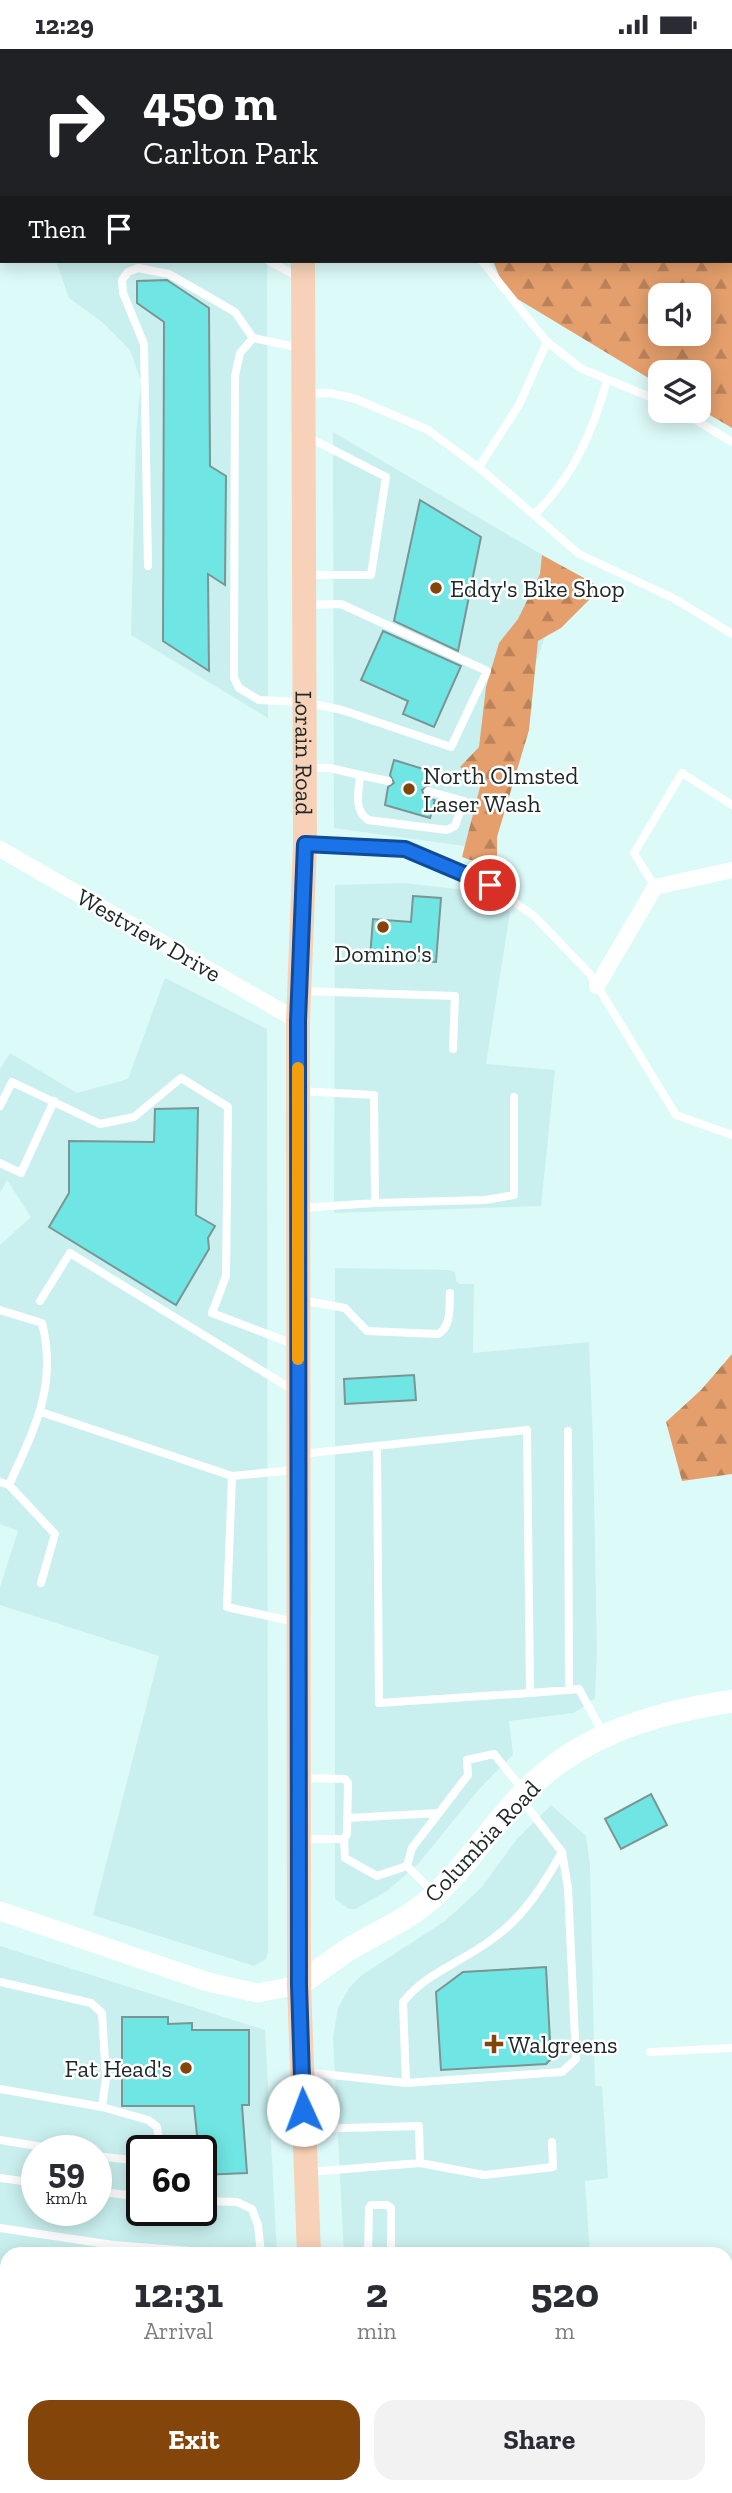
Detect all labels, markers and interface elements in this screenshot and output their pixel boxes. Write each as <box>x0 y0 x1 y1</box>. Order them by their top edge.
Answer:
text: 12:29 <box>35 9 94 41</box>
text: 450 m <box>143 74 277 133</box>
icon: right <box>28 77 119 168</box>
text: Carlton Park <box>143 134 318 172</box>
icon: arrive <box>100 210 138 248</box>
text: Then <box>28 213 86 245</box>
map controls <box>648 283 711 423</box>
button: sound <box>648 283 711 346</box>
button: layers <box>648 360 711 423</box>
place label: Eddy's Bike Shop <box>450 574 625 603</box>
marker: Eddy's Bike Shop <box>428 580 444 596</box>
street label: Lorain Road <box>290 691 319 815</box>
place label: North Olmsted Laser Wash <box>423 761 578 818</box>
marker: North Olmsted Laser Wash <box>401 781 417 797</box>
pin <box>460 855 520 915</box>
icon: arrive <box>471 866 509 904</box>
street label: Westview Drive <box>72 882 226 988</box>
marker: Domino's <box>375 919 391 935</box>
place label: Domino's <box>334 939 432 968</box>
street label: Columbia Road <box>418 1774 546 1908</box>
place label: Walgreens <box>508 2030 617 2059</box>
marker: Walgreens <box>486 2036 502 2052</box>
place label: Fat Head's <box>64 2054 172 2083</box>
marker: Fat Head's <box>178 2060 194 2076</box>
position arrow <box>266 2073 340 2147</box>
speed limit sign: 60 <box>126 2135 217 2226</box>
text: 59 <box>48 2150 85 2192</box>
text: km/h <box>46 2187 87 2209</box>
text: 12:31 <box>134 2267 223 2318</box>
text: 2 <box>366 2267 388 2318</box>
text: 520 <box>530 2267 599 2318</box>
text: Arrival <box>144 2317 213 2345</box>
text: min <box>357 2317 397 2345</box>
text: m <box>555 2317 575 2345</box>
button: Exit <box>28 2400 360 2480</box>
button: Share <box>374 2400 705 2480</box>

